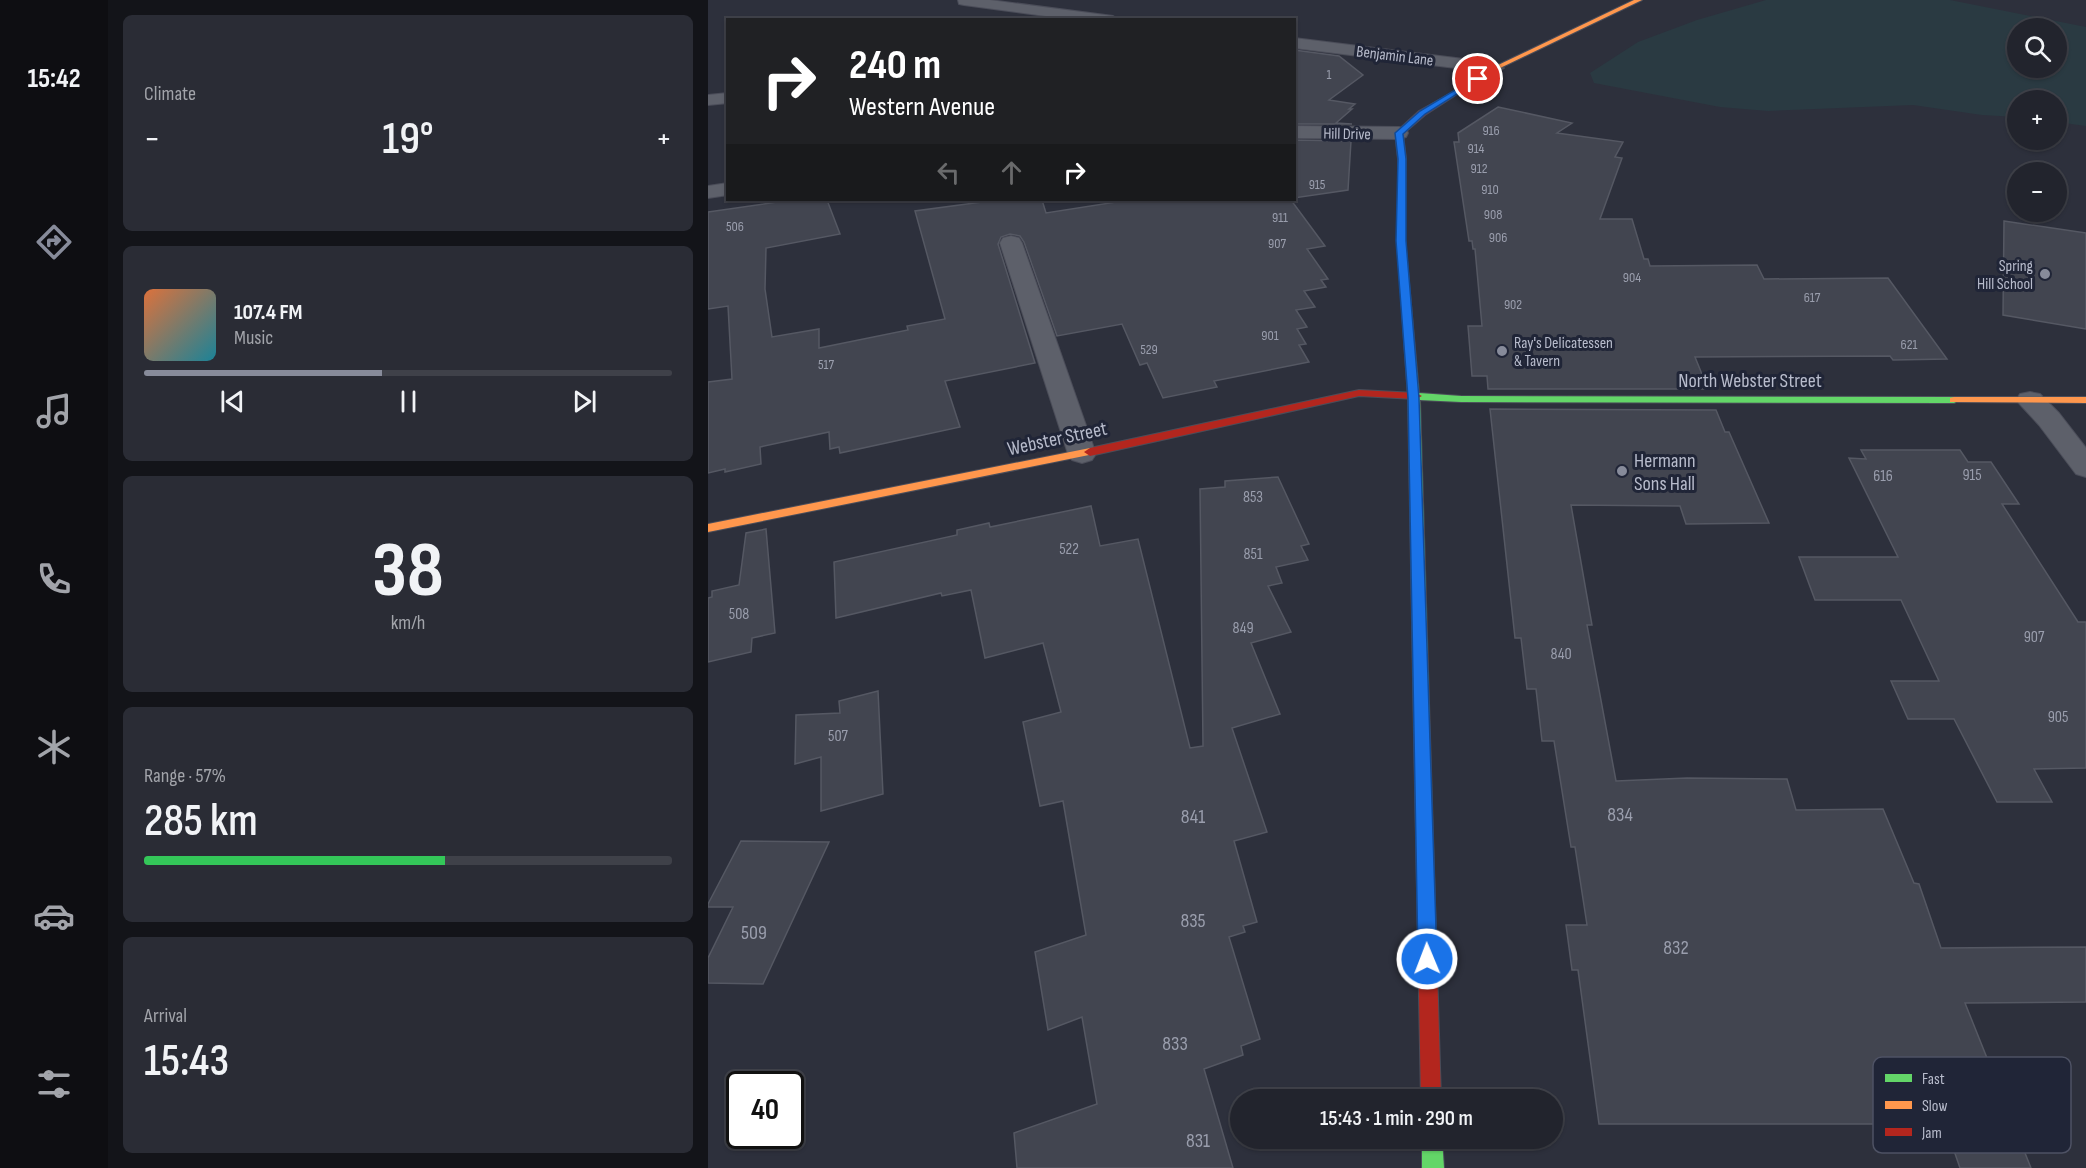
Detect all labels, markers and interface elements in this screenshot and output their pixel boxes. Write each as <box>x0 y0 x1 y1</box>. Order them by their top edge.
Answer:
map controls <box>2007 18 2067 222</box>
button: search <box>2007 18 2067 78</box>
text: 240 m <box>849 40 941 91</box>
icon: right <box>750 42 828 120</box>
street label: Benjamin Lane <box>1355 42 1434 71</box>
pin <box>1452 53 1503 104</box>
icon: arrive <box>1461 62 1494 95</box>
text: 15:42 <box>28 63 80 95</box>
house number: 1 <box>1327 66 1332 83</box>
text: Climate <box>144 82 196 106</box>
button: + <box>2007 90 2067 150</box>
text: Western Avenue <box>849 91 995 123</box>
text: 19° <box>382 112 434 167</box>
text: − <box>144 119 160 159</box>
text: + <box>656 119 672 159</box>
house number: 916 <box>1482 122 1500 139</box>
street label: Hill Drive <box>1323 125 1371 144</box>
house number: 914 <box>1468 140 1485 157</box>
icon: left <box>932 156 965 189</box>
icon: ahead <box>995 156 1028 189</box>
icon: right <box>1058 156 1091 189</box>
house number: 912 <box>1470 160 1488 177</box>
button: − <box>2007 162 2067 222</box>
house number: 915 <box>1309 176 1326 193</box>
house number: 910 <box>1481 181 1499 198</box>
house number: 908 <box>1484 206 1502 223</box>
house number: 911 <box>1272 209 1288 226</box>
house number: 506 <box>726 218 744 235</box>
icon: directions <box>33 221 75 263</box>
house number: 906 <box>1489 229 1507 246</box>
house number: 907 <box>1268 235 1286 252</box>
place label: Spring Hill School <box>1977 257 2033 294</box>
marker: Spring Hill School <box>2038 267 2052 281</box>
house number: 904 <box>1623 269 1641 286</box>
house number: 617 <box>1804 289 1821 306</box>
house number: 902 <box>1504 296 1522 313</box>
text: 107.4 FM <box>234 299 303 326</box>
text: Music <box>234 326 273 350</box>
house number: 901 <box>1261 327 1279 344</box>
place label: Ray's Delicatessen & Tavern <box>1514 334 1613 371</box>
house number: 621 <box>1901 336 1918 353</box>
house number: 529 <box>1140 341 1158 358</box>
marker: Ray's Delicatessen & Tavern <box>1495 344 1509 358</box>
house number: 517 <box>818 356 834 373</box>
street label: North Webster Street <box>1678 369 1822 393</box>
icon: previous <box>216 385 249 418</box>
icon: pause <box>392 385 425 418</box>
icon: next <box>568 385 601 418</box>
icon: music <box>33 390 75 432</box>
street label: Webster Street <box>1005 417 1109 461</box>
place label: Hermann Sons Hall <box>1634 449 1696 496</box>
marker: Hermann Sons Hall <box>1615 464 1629 478</box>
house number: 915 <box>1962 466 1982 485</box>
house number: 616 <box>1873 467 1893 486</box>
house number: 853 <box>1243 488 1263 507</box>
text: 38 <box>372 525 444 618</box>
house number: 522 <box>1059 540 1079 559</box>
house number: 851 <box>1243 545 1263 564</box>
icon: phone <box>33 558 75 600</box>
house number: 508 <box>729 605 749 624</box>
text: km/h <box>391 611 425 635</box>
house number: 849 <box>1232 619 1254 638</box>
house number: 907 <box>2024 628 2045 647</box>
house number: 840 <box>1550 645 1572 664</box>
house number: 905 <box>2048 708 2068 727</box>
icon: climate <box>33 726 75 768</box>
house number: 507 <box>828 727 849 746</box>
text: Range · 57% <box>144 764 226 788</box>
text: 285 km <box>144 794 258 849</box>
house number: 834 <box>1607 803 1633 827</box>
house number: 841 <box>1181 805 1205 829</box>
icon: car <box>33 895 75 937</box>
house number: 835 <box>1180 909 1206 933</box>
house number: 509 <box>741 921 767 945</box>
position arrow <box>1395 927 1459 991</box>
house number: 832 <box>1663 936 1689 960</box>
text: Arrival <box>144 1004 187 1028</box>
house number: 833 <box>1162 1032 1188 1056</box>
text: 15:43 <box>144 1034 229 1089</box>
legend <box>1873 1057 2071 1153</box>
icon: filters <box>33 1063 75 1105</box>
text: Fast <box>1922 1070 1945 1089</box>
speed limit sign: 40 <box>726 1071 804 1149</box>
text: Slow <box>1922 1097 1947 1116</box>
text: 15:43 · 1 min · 290 m <box>1320 1105 1473 1132</box>
text: Jam <box>1921 1124 1942 1143</box>
house number: 831 <box>1186 1129 1210 1153</box>

